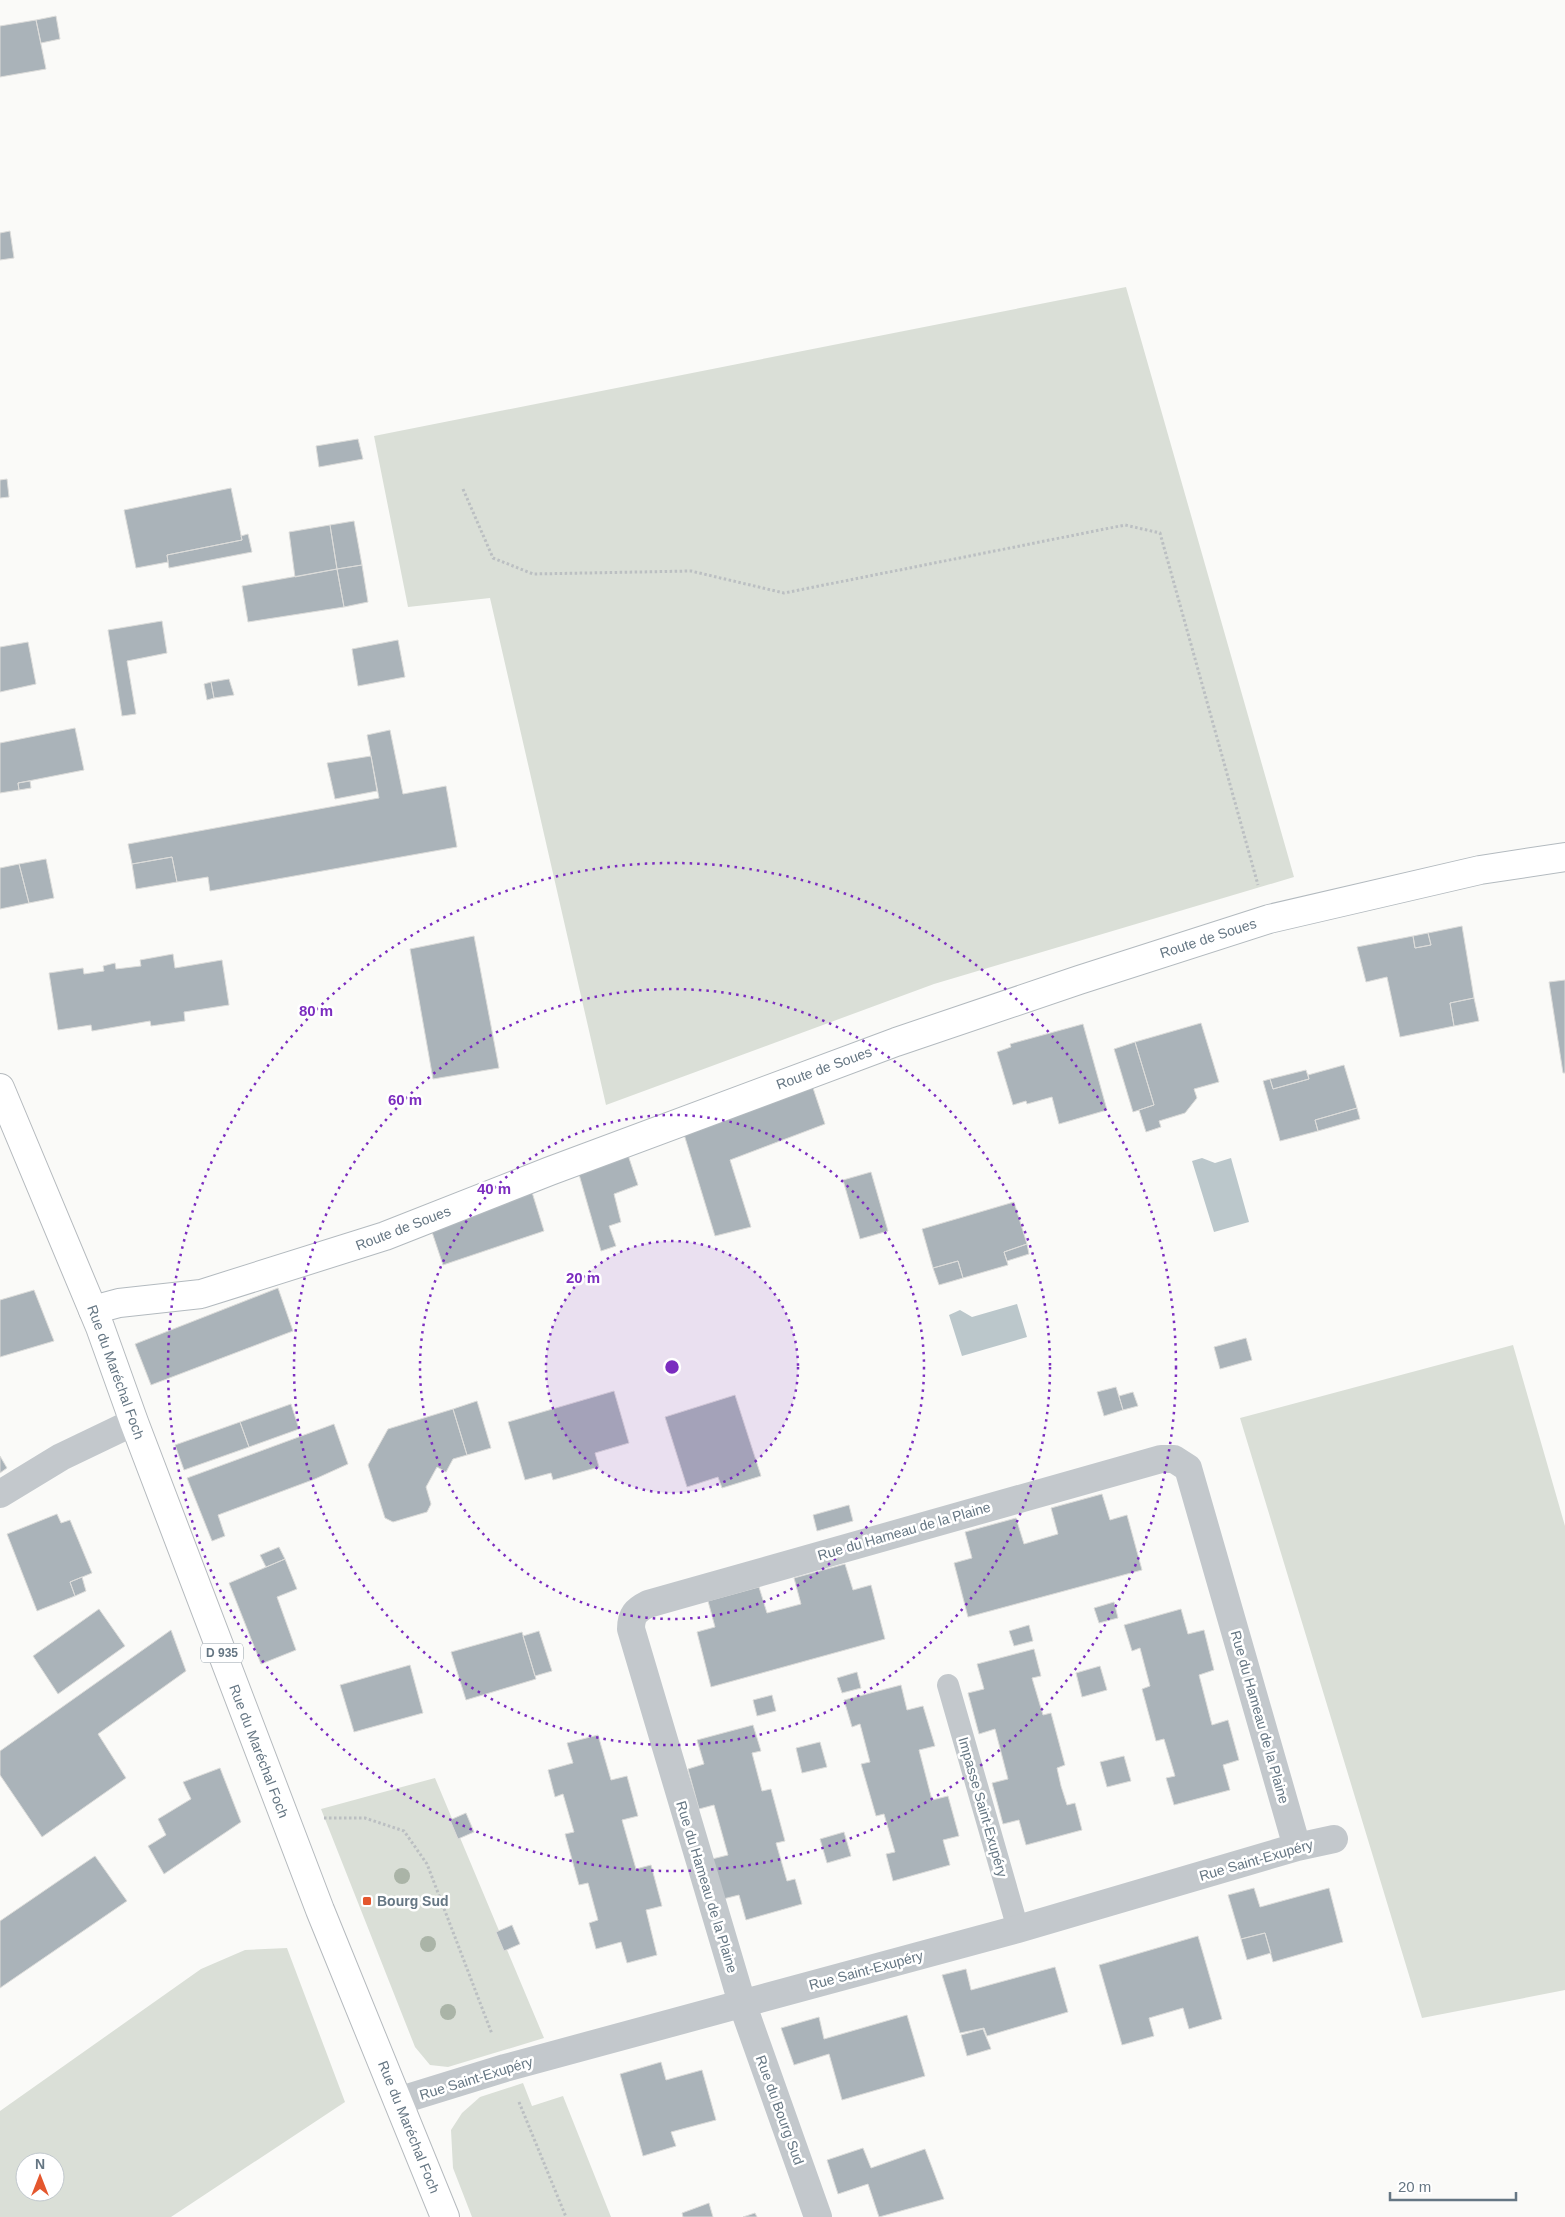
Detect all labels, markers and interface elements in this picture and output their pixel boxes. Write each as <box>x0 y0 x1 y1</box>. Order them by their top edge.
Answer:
street label: Route de Soues <box>1158 915 1258 961</box>
text: 80 m <box>299 1002 333 1019</box>
street label: Route de Soues <box>774 1043 874 1093</box>
text: 60 m <box>388 1091 422 1108</box>
text: 40 m <box>477 1180 511 1197</box>
street label: Route de Soues <box>353 1203 453 1253</box>
text: 20 m <box>566 1269 600 1286</box>
street label: Rue du Maréchal Foch <box>84 1303 148 1441</box>
centre of rings <box>663 1358 681 1376</box>
street label: Rue du Hameau de la Plaine <box>816 1499 992 1563</box>
street label: Rue du Hameau de la Plaine <box>1228 1629 1292 1805</box>
road number: D 935 <box>201 1644 243 1662</box>
street label: Rue du Maréchal Foch <box>226 1682 292 1820</box>
street label: Impasse Saint-Exupéry <box>955 1735 1011 1879</box>
street label: Rue du Hameau de la Plaine <box>673 1799 741 1975</box>
street label: Rue Saint-Exupéry <box>1197 1836 1315 1884</box>
place label: Bourg Sud <box>377 1893 449 1909</box>
marker: Bourg Sud <box>361 1895 373 1907</box>
street label: Rue Saint-Exupéry <box>807 1947 925 1993</box>
street label: Rue Saint-Exupéry <box>417 2053 535 2103</box>
street label: Rue du Bourg Sud <box>753 2053 807 2167</box>
street label: Rue du Maréchal Foch <box>375 2058 443 2196</box>
north arrow <box>15 2152 65 2202</box>
text: N <box>35 2156 45 2172</box>
scale bar <box>1390 2170 1516 2202</box>
text: 20 m <box>1398 2178 1431 2195</box>

